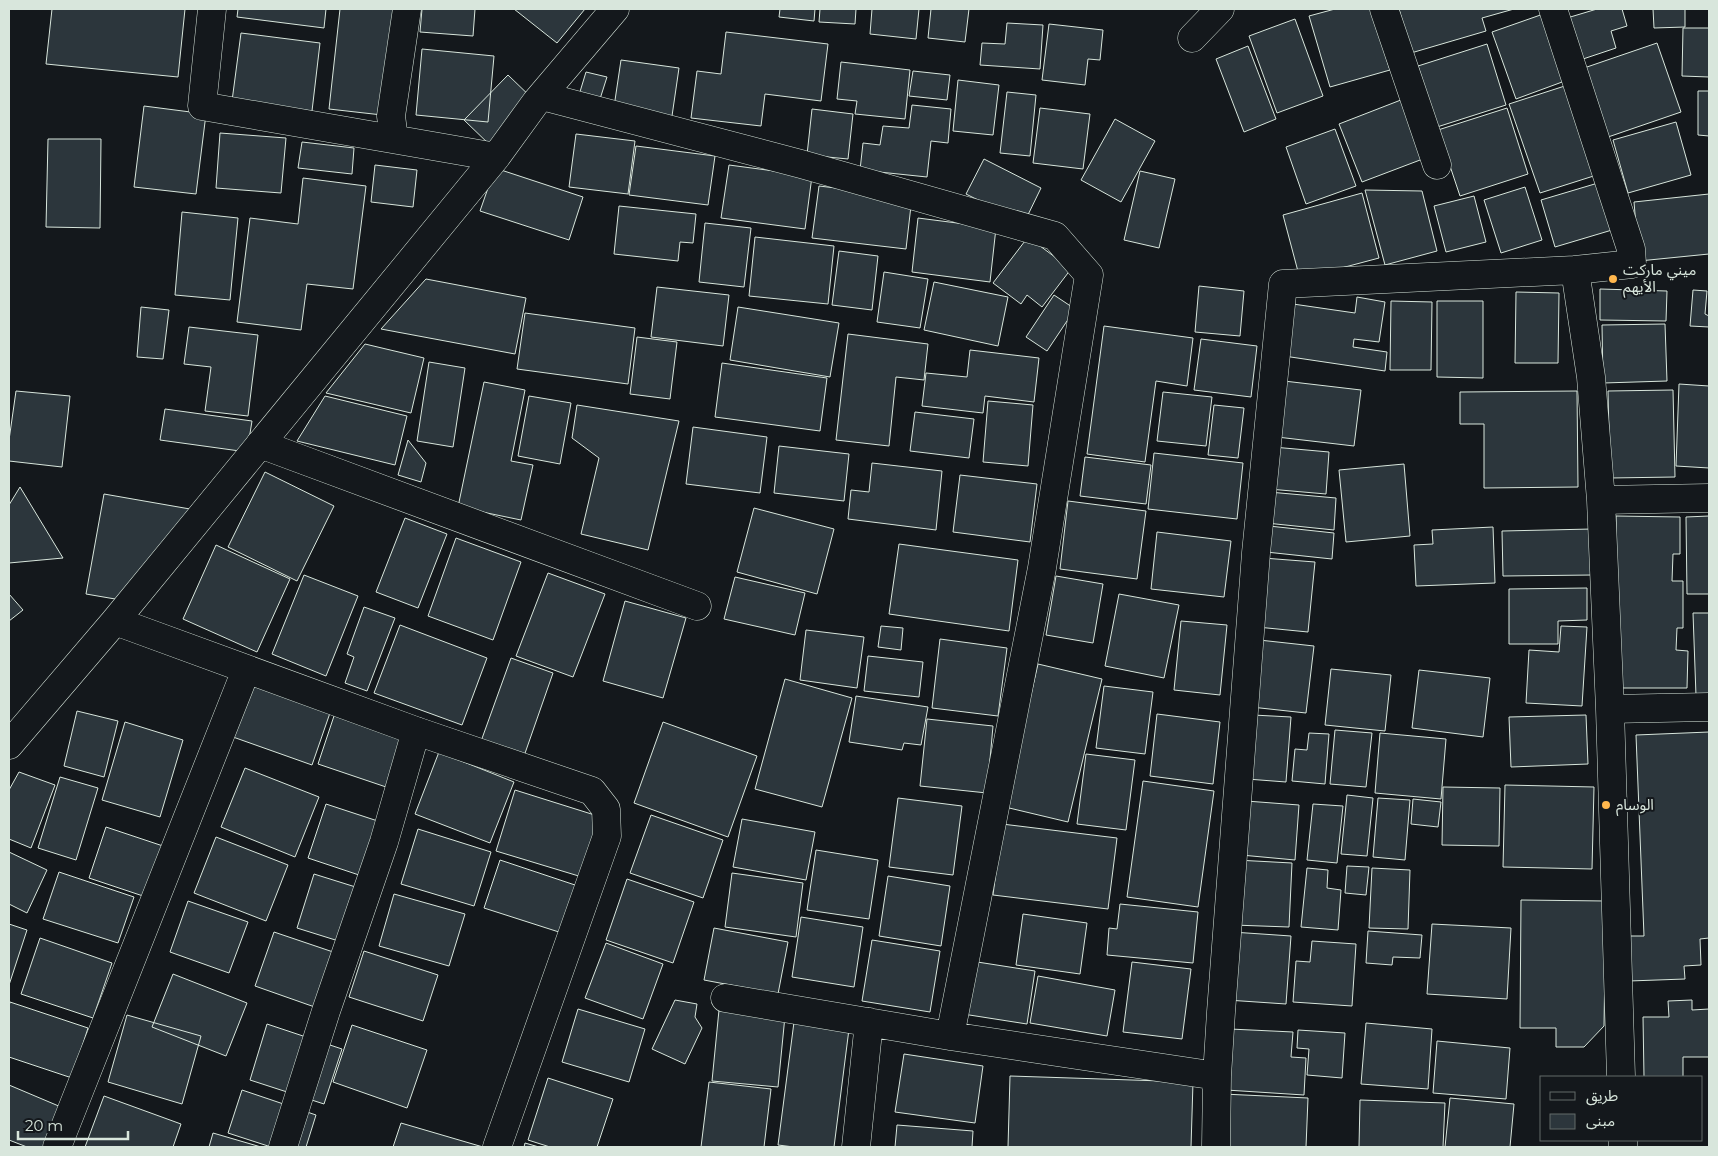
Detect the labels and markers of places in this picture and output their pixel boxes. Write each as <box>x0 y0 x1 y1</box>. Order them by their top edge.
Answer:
place label: ميني ماركت الأيهم <box>1623 260 1696 298</box>
marker: ميني ماركت الأيهم <box>1607 273 1619 285</box>
place label: الوسام <box>1616 795 1654 816</box>
marker: الوسام <box>1600 799 1612 811</box>

